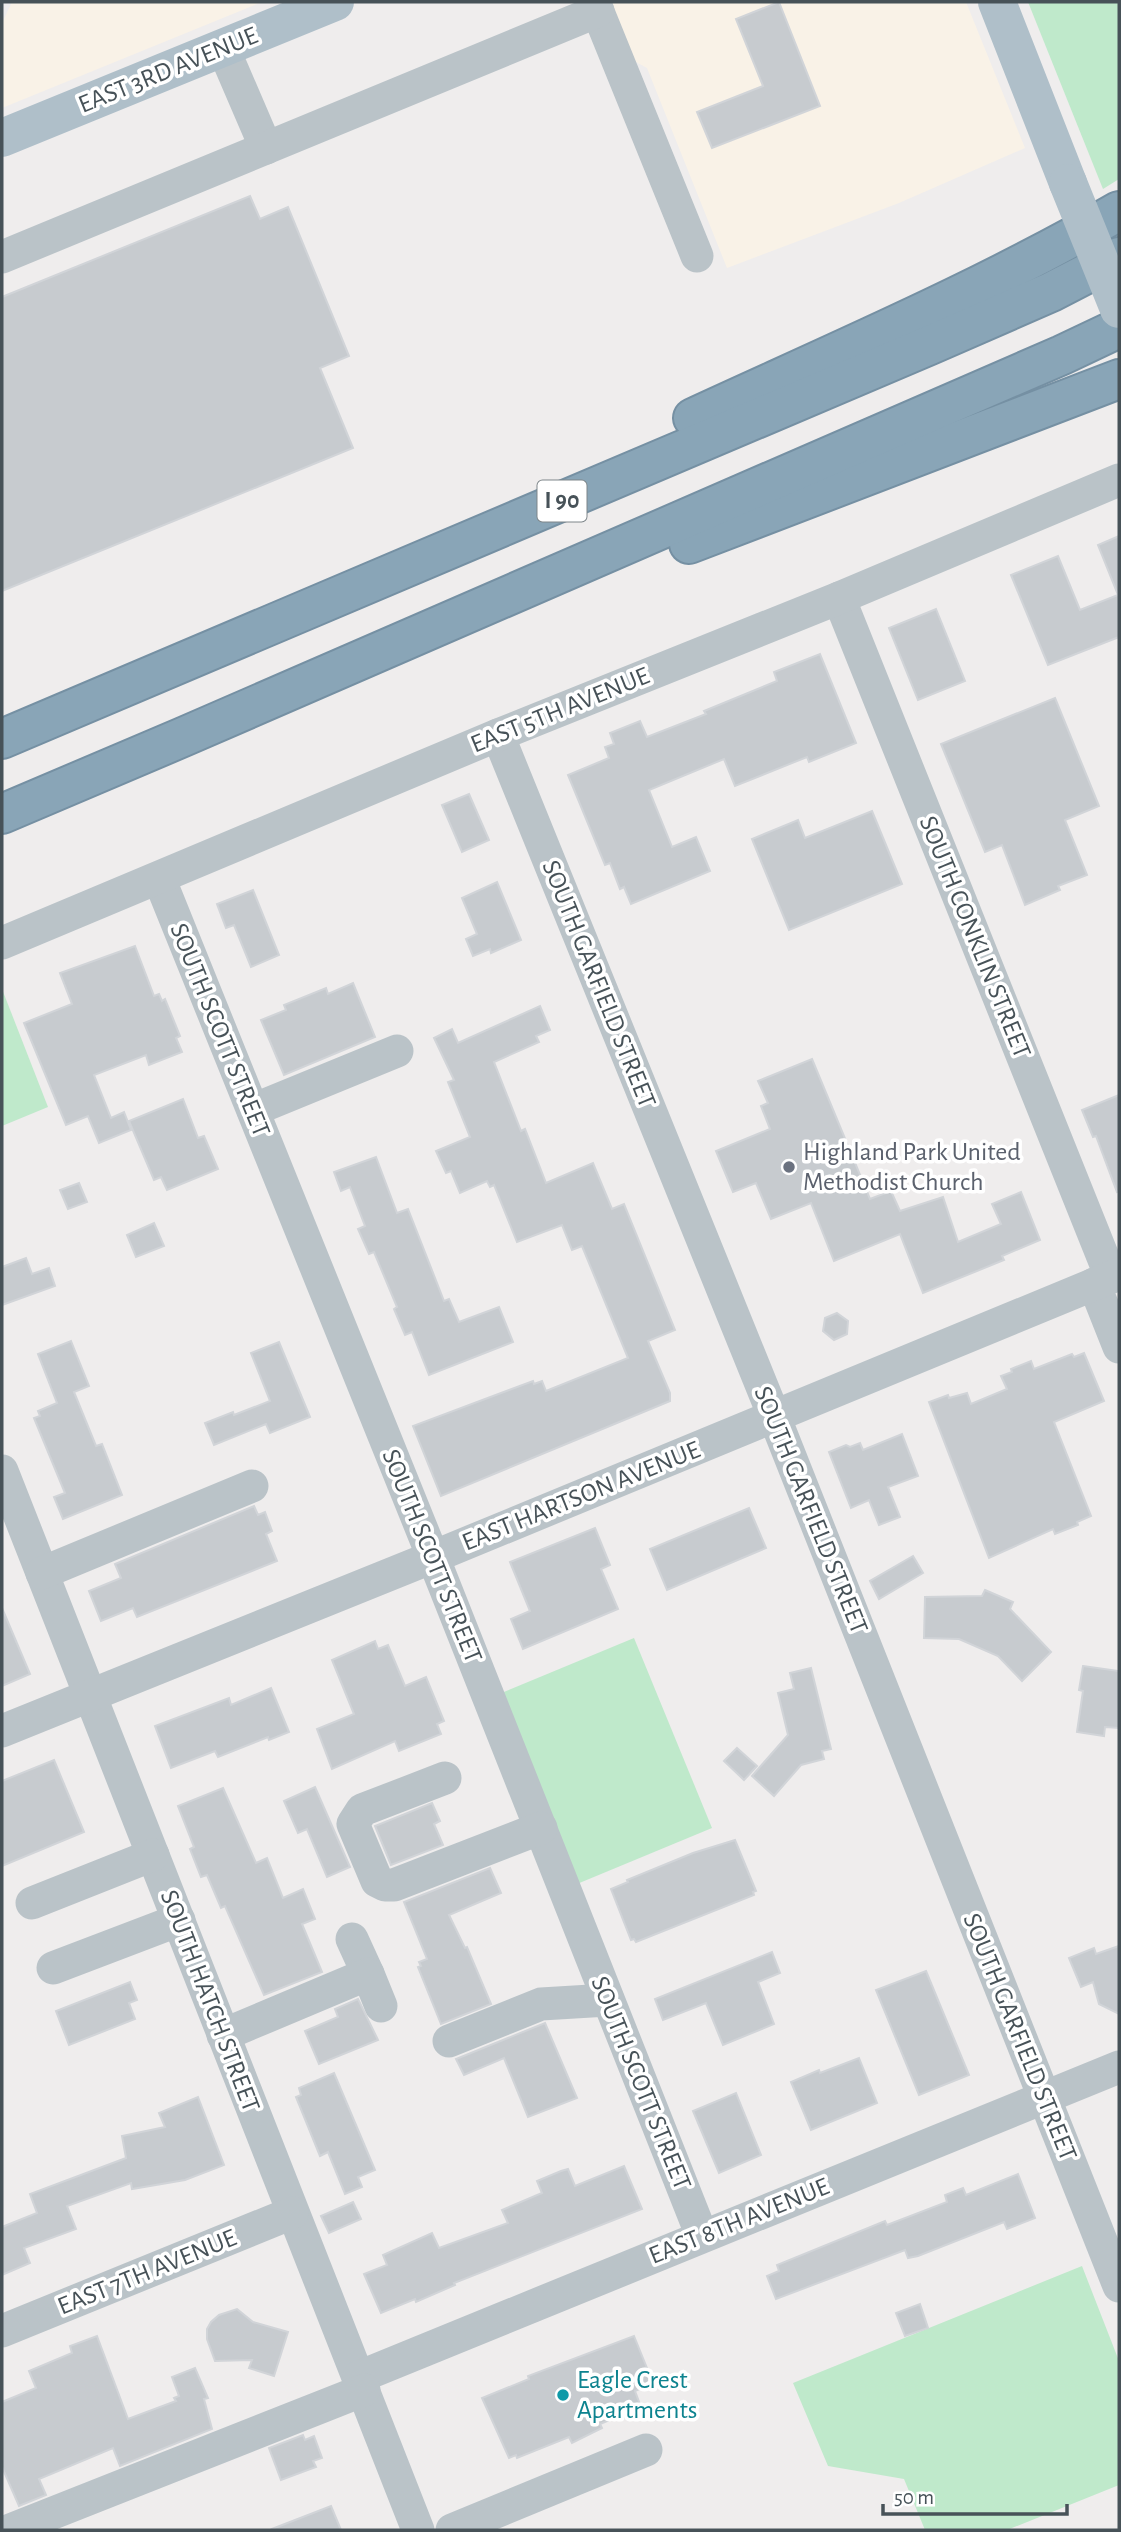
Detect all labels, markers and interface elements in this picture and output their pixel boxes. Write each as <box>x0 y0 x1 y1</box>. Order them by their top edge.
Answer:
street label: EAST 3RD AVENUE <box>75 22 261 118</box>
road number: I 90 <box>538 480 586 522</box>
street label: EAST 5TH AVENUE <box>467 662 653 758</box>
street label: SOUTH CONKLIN STREET <box>915 812 1036 1062</box>
street label: SOUTH GARFIELD STREET <box>537 857 661 1112</box>
street label: SOUTH SCOTT STREET <box>165 920 275 1141</box>
place label: Highland Park United Methodist Church <box>803 1139 1021 1195</box>
marker: Highland Park United Methodist Church <box>781 1159 797 1175</box>
street label: SOUTH GARFIELD STREET <box>749 1383 873 1638</box>
street label: EAST HARTSON AVENUE <box>458 1436 704 1556</box>
street label: SOUTH SCOTT STREET <box>377 1446 487 1667</box>
street label: SOUTH HATCH STREET <box>156 1886 264 2116</box>
street label: SOUTH GARFIELD STREET <box>958 1910 1082 2165</box>
street label: SOUTH SCOTT STREET <box>586 1973 696 2194</box>
street label: EAST 8TH AVENUE <box>645 2173 833 2269</box>
street label: EAST 7TH AVENUE <box>54 2224 240 2320</box>
place label: Eagle Crest Apartments <box>577 2367 697 2423</box>
marker: Eagle Crest Apartments <box>555 2387 571 2403</box>
scale bar <box>883 2472 1067 2516</box>
text: 50 m <box>894 2487 934 2508</box>

